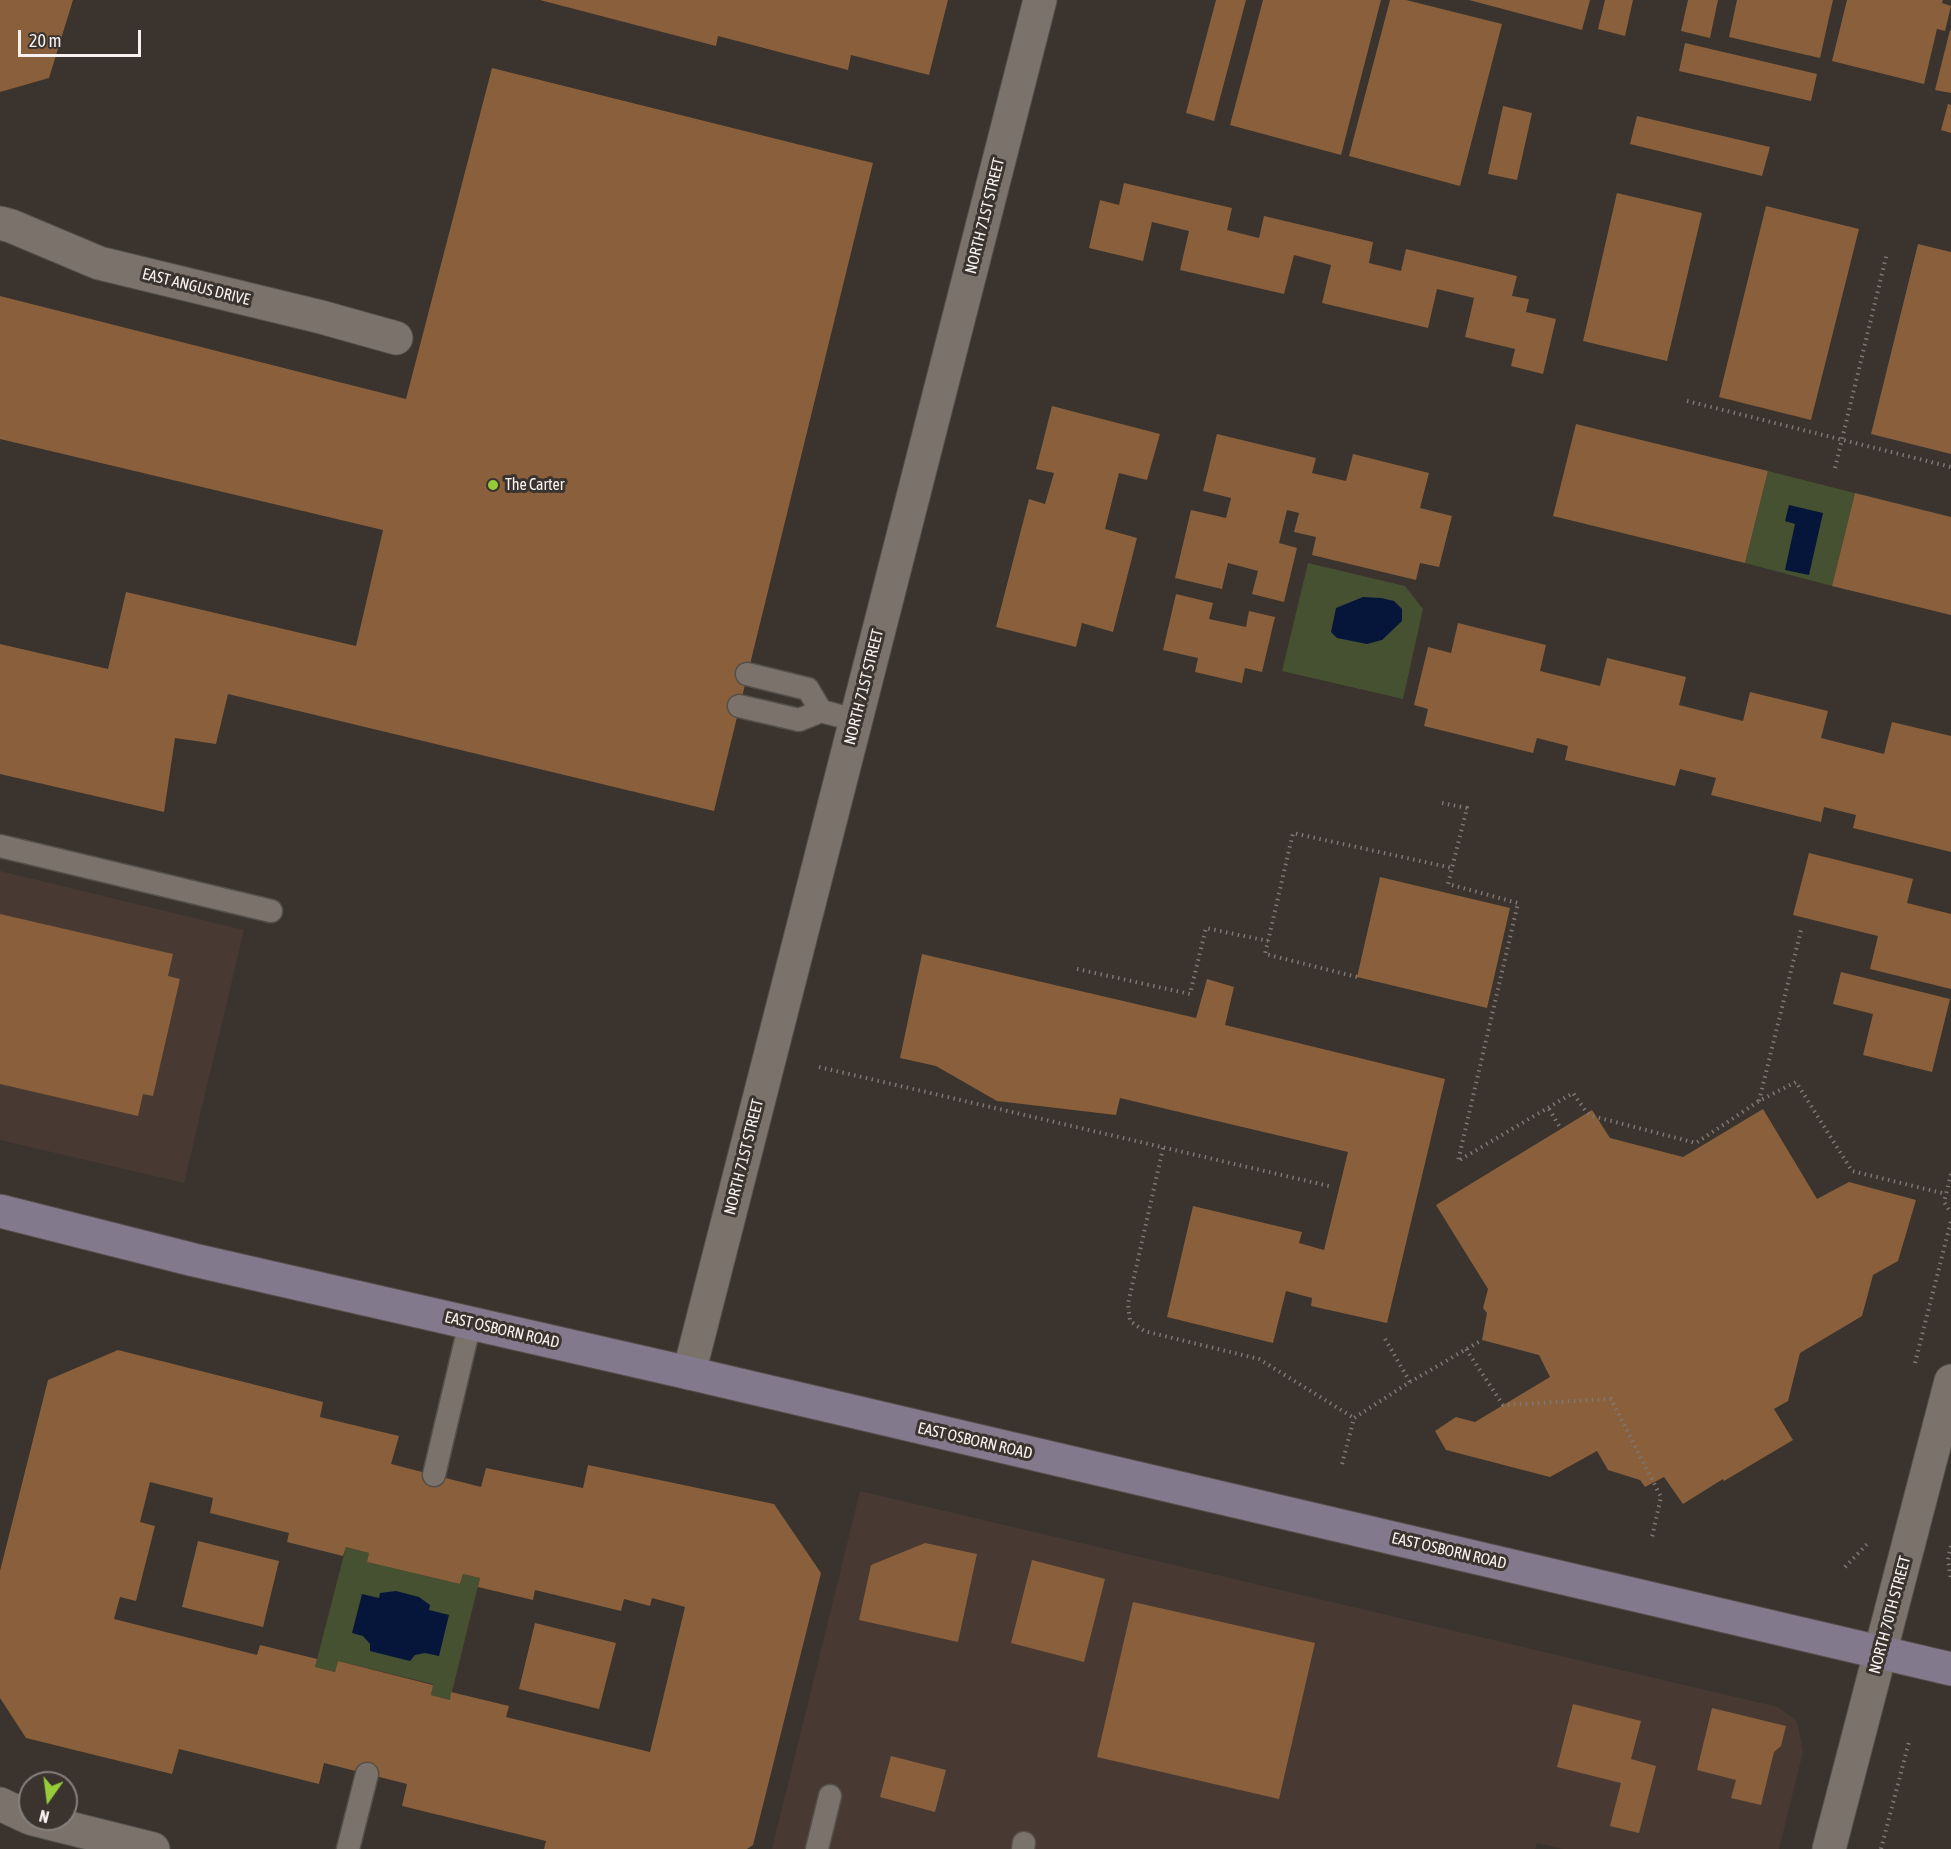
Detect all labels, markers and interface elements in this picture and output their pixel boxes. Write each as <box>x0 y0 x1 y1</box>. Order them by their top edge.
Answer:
scale bar <box>21 18 144 56</box>
text: 20 m <box>29 30 61 51</box>
street label: NORTH 71ST STREET <box>961 156 1009 276</box>
street label: EAST ANGUS DRIVE <box>140 264 252 310</box>
place label: The Carter <box>505 475 565 495</box>
marker: The Carter <box>486 478 500 492</box>
street label: NORTH 71ST STREET <box>840 627 888 747</box>
street label: NORTH 71ST STREET <box>720 1097 768 1217</box>
street label: EAST OSBORN ROAD <box>443 1307 561 1353</box>
street label: EAST OSBORN ROAD <box>916 1418 1034 1464</box>
street label: EAST OSBORN ROAD <box>1390 1528 1508 1574</box>
street label: NORTH 70TH STREET <box>1865 1554 1915 1676</box>
north arrow <box>18 1771 78 1831</box>
text: N <box>37 1807 51 1826</box>

